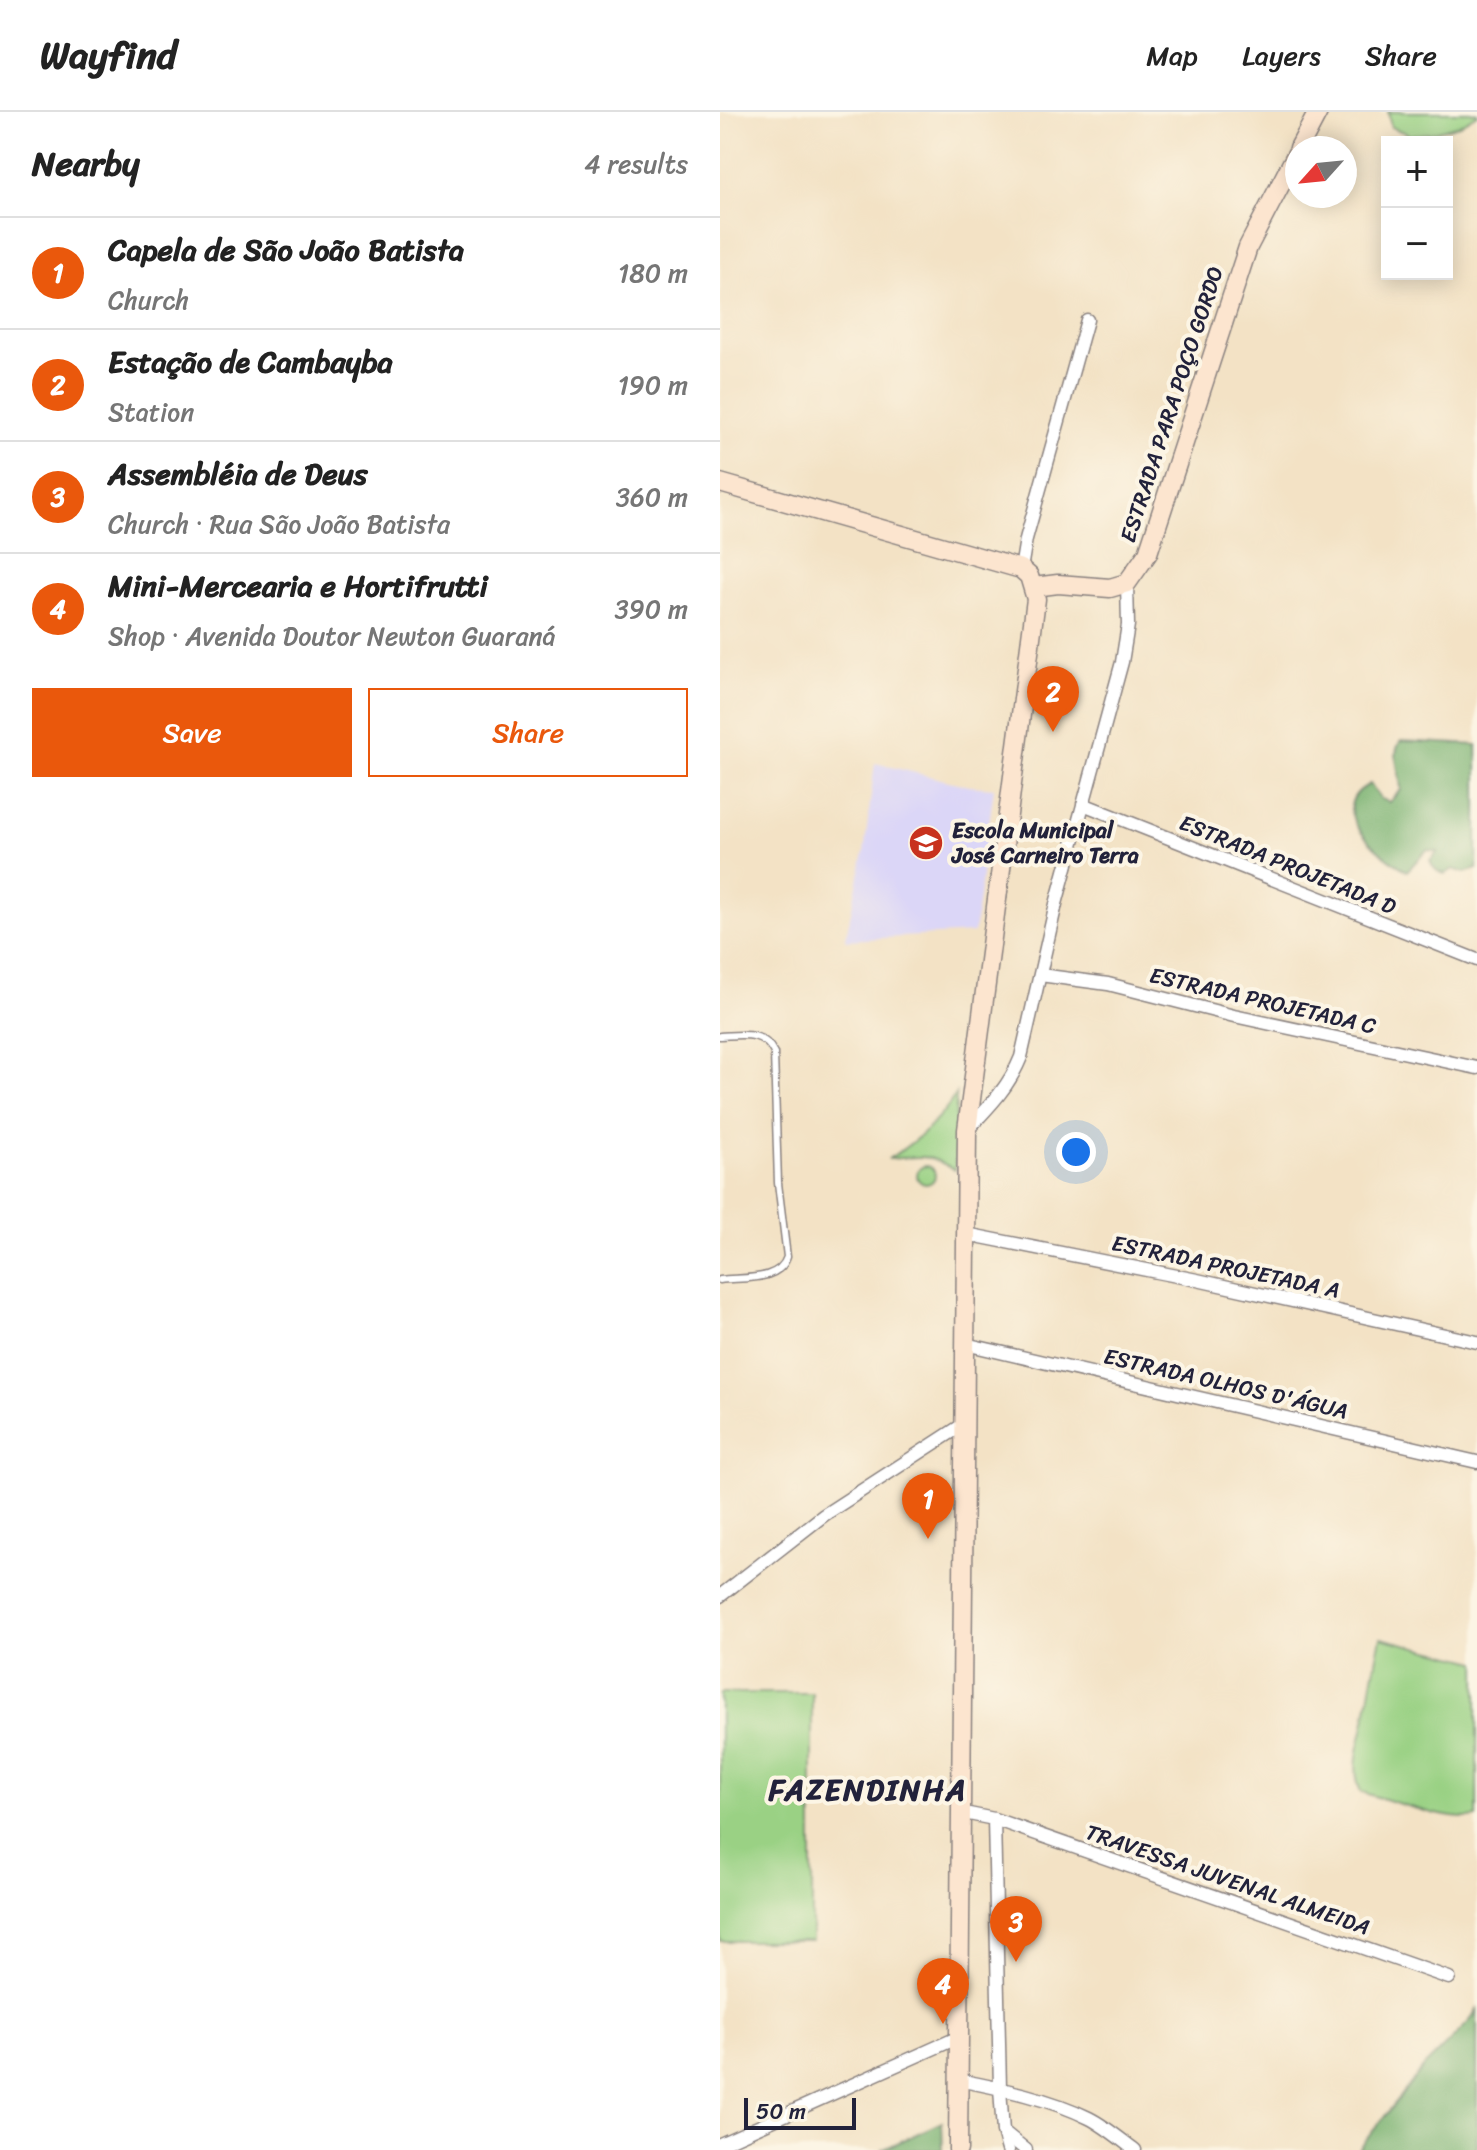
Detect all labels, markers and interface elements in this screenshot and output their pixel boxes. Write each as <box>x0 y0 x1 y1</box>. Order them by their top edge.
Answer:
text: Wayfind <box>40 22 177 89</box>
text: Map <box>1146 31 1198 80</box>
text: Layers <box>1242 31 1321 80</box>
text: Share <box>1365 31 1437 80</box>
text: Nearby <box>32 134 140 194</box>
north arrow <box>1285 136 1357 208</box>
map controls <box>1381 136 1453 280</box>
button: + <box>1381 136 1453 208</box>
text: 4 results <box>584 141 688 187</box>
button: − <box>1381 208 1453 280</box>
text: Capela de São João Batista <box>108 223 464 277</box>
text: 1 <box>52 250 64 296</box>
text: 180 m <box>618 250 688 296</box>
street label: ESTRADA PARA POÇO GORDO <box>1108 261 1235 547</box>
text: Church <box>108 277 189 323</box>
text: Estação de Cambayba <box>108 335 393 389</box>
text: 2 <box>50 362 66 408</box>
text: 190 m <box>618 362 688 408</box>
text: Station <box>108 389 194 435</box>
text: Assembléia de Deus <box>108 447 368 501</box>
text: 3 <box>51 474 65 520</box>
text: 360 m <box>616 474 688 520</box>
text: Church · Rua São João Batista <box>108 501 450 547</box>
text: Mini-Mercearia e Hortifrutti <box>108 559 488 613</box>
text: 4 <box>50 586 66 632</box>
text: 390 m <box>615 586 688 632</box>
text: Shop · Avenida Doutor Newton Guaraná <box>108 613 556 659</box>
pin: 2 <box>1027 666 1079 732</box>
button: Save <box>32 688 352 777</box>
button: Share <box>368 688 688 777</box>
street label: ESTRADA PROJETADA D <box>1173 803 1403 926</box>
place label: Escola Municipal José Carneiro Terra <box>950 811 1139 875</box>
school or university icon: Escola Municipal José Carneiro Terra <box>907 824 945 862</box>
street label: ESTRADA PROJETADA C <box>1146 955 1380 1046</box>
your location <box>1056 1132 1096 1172</box>
street label: ESTRADA PROJETADA A <box>1108 1223 1343 1310</box>
street label: ESTRADA OLHOS D'ÁGUA <box>1100 1336 1352 1431</box>
pin: 1 <box>902 1473 954 1539</box>
district label: FAZENDINHA <box>768 1763 967 1817</box>
street label: TRAVESSA JUVENAL ALMEIDA <box>1080 1812 1375 1947</box>
pin: 3 <box>990 1896 1042 1962</box>
pin: 4 <box>917 1958 969 2024</box>
text: 50 m <box>756 2092 806 2131</box>
scale bar <box>744 2094 856 2130</box>

